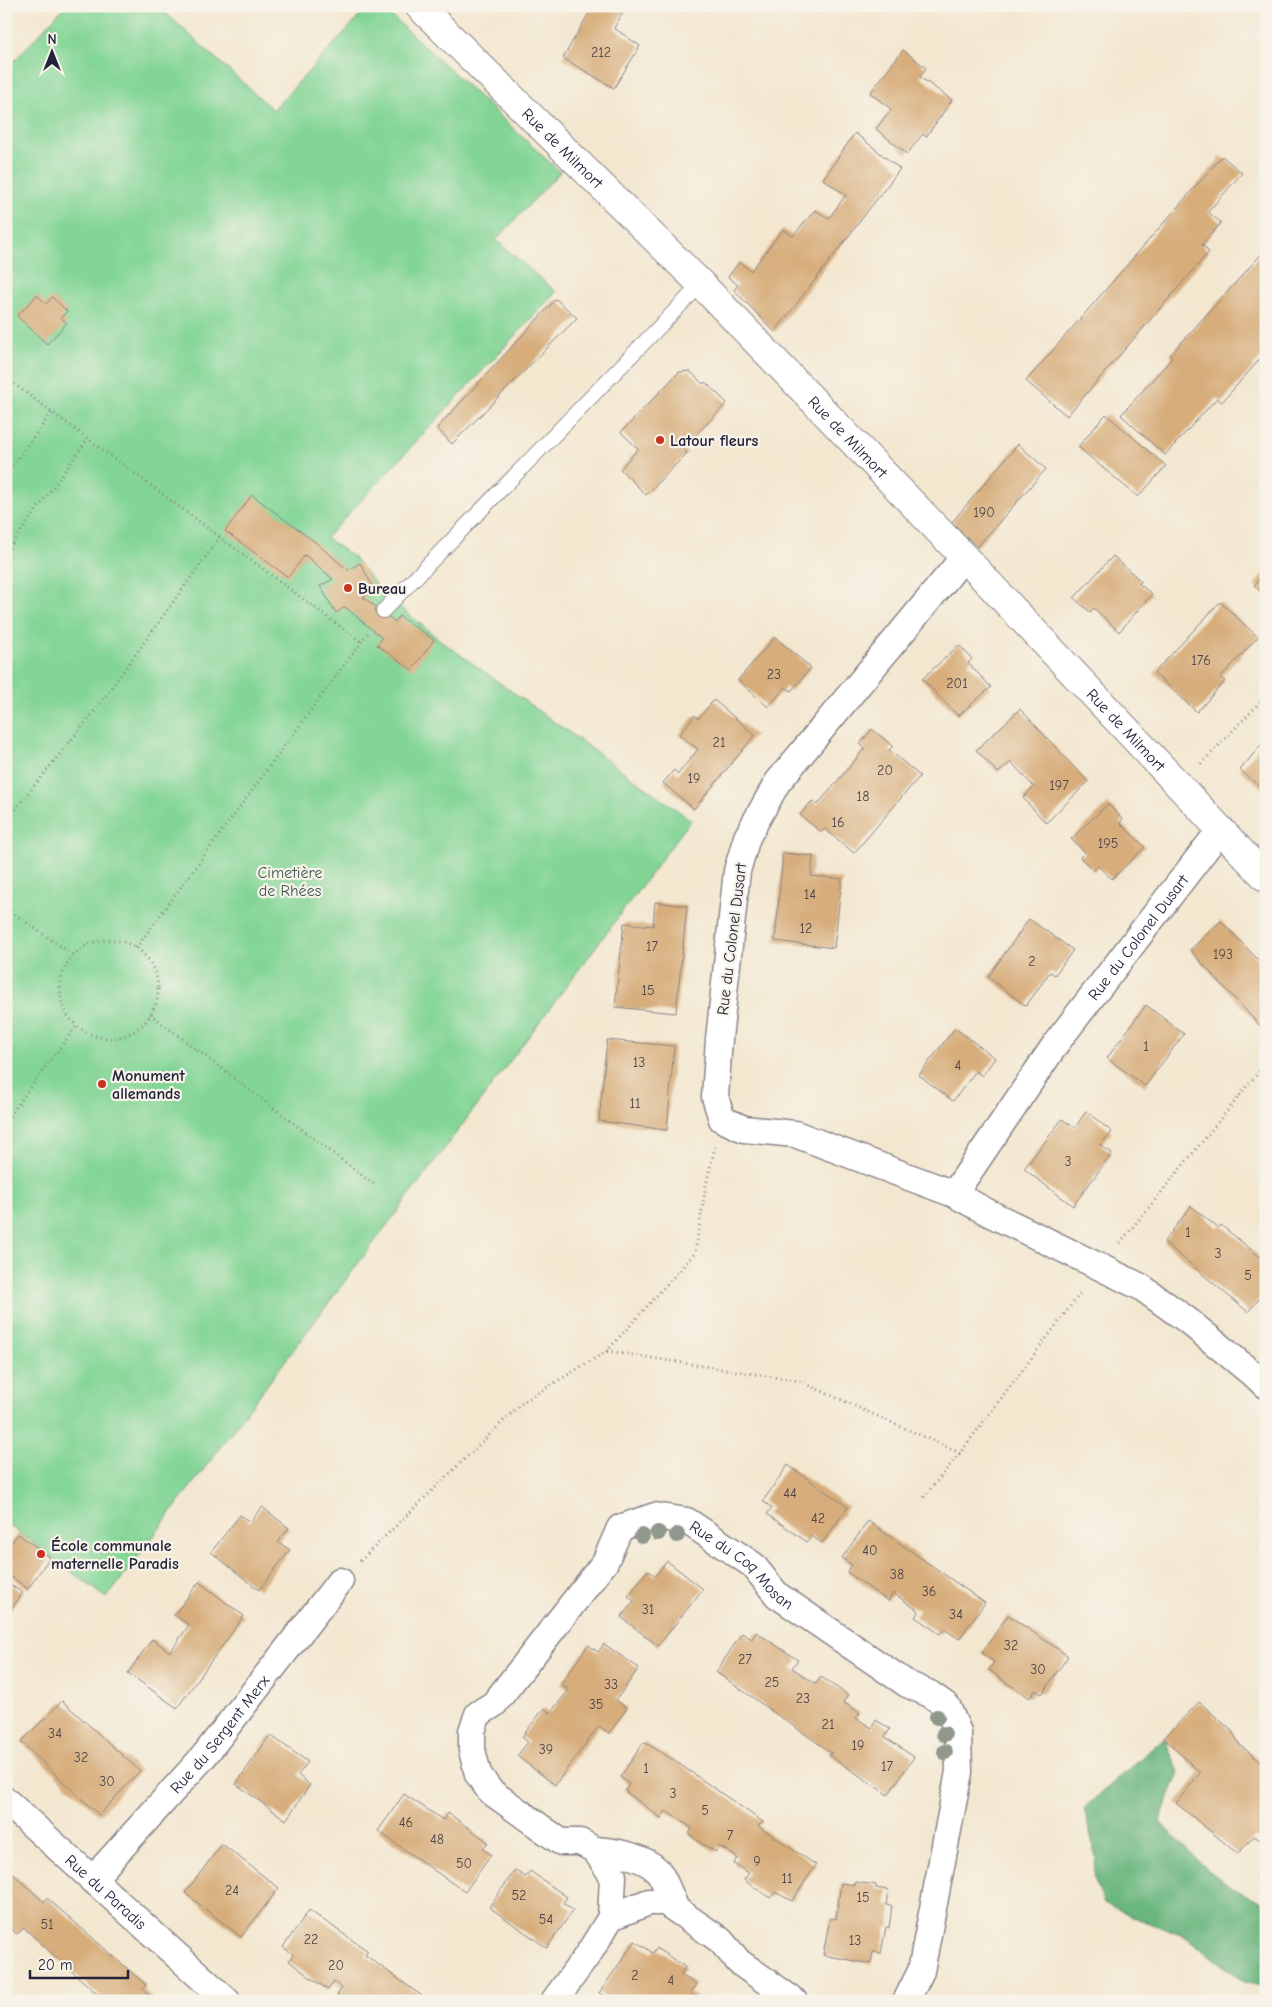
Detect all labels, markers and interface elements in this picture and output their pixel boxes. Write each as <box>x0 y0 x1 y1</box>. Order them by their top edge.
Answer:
north arrow <box>28 28 78 78</box>
text: N <box>47 31 57 48</box>
house number: 212 <box>591 44 611 61</box>
street label: Rue de Milmort <box>518 105 607 193</box>
street label: Rue de Milmort <box>804 393 891 482</box>
place label: Latour fleurs <box>670 432 758 450</box>
marker: Latour fleurs <box>654 434 666 446</box>
house number: 190 <box>973 504 995 521</box>
place label: Bureau <box>358 580 406 598</box>
marker: Bureau <box>342 582 354 594</box>
house number: 176 <box>1191 652 1211 669</box>
house number: 23 <box>767 666 781 683</box>
house number: 201 <box>946 675 968 692</box>
street label: Rue de Milmort <box>1083 685 1169 775</box>
house number: 21 <box>713 734 725 751</box>
house number: 20 <box>877 762 893 779</box>
house number: 19 <box>688 770 700 787</box>
house number: 197 <box>1049 777 1069 794</box>
house number: 18 <box>857 788 869 805</box>
house number: 16 <box>831 814 845 831</box>
house number: 195 <box>1098 835 1118 852</box>
street label: Rue du Colonel Dusart <box>714 862 750 1016</box>
park label: Cimetière de Rhées <box>258 864 323 900</box>
street label: Rue du Colonel Dusart <box>1085 871 1193 1004</box>
house number: 14 <box>804 886 816 903</box>
house number: 12 <box>800 920 812 937</box>
house number: 17 <box>646 938 658 955</box>
house number: 193 <box>1213 946 1233 963</box>
house number: 2 <box>1028 953 1036 970</box>
house number: 15 <box>641 982 655 999</box>
house number: 1 <box>1143 1038 1149 1055</box>
house number: 13 <box>633 1054 645 1071</box>
house number: 4 <box>955 1057 962 1074</box>
place label: Monument allemands <box>112 1067 185 1103</box>
marker: Monument allemands <box>96 1078 108 1090</box>
house number: 11 <box>629 1095 641 1112</box>
house number: 3 <box>1064 1153 1072 1170</box>
house number: 1 <box>1185 1224 1191 1241</box>
house number: 3 <box>1214 1245 1222 1262</box>
house number: 5 <box>1244 1267 1252 1284</box>
house number: 44 <box>783 1485 797 1502</box>
house number: 42 <box>811 1510 825 1527</box>
street label: Rue du Coq Mosan <box>686 1517 797 1614</box>
place label: École communale maternelle Paradis <box>51 1536 179 1573</box>
house number: 40 <box>862 1542 878 1559</box>
marker: École communale maternelle Paradis <box>35 1548 47 1560</box>
house number: 38 <box>890 1566 904 1583</box>
house number: 36 <box>922 1583 936 1600</box>
house number: 31 <box>642 1601 654 1618</box>
house number: 34 <box>949 1606 963 1623</box>
house number: 32 <box>1004 1637 1018 1654</box>
house number: 27 <box>738 1651 752 1668</box>
house number: 30 <box>1030 1661 1046 1678</box>
street label: Rue du Sergent Merx <box>167 1672 274 1797</box>
house number: 25 <box>765 1674 779 1691</box>
house number: 33 <box>604 1676 618 1693</box>
house number: 23 <box>796 1690 810 1707</box>
house number: 35 <box>589 1696 603 1713</box>
house number: 21 <box>822 1716 834 1733</box>
house number: 34 <box>48 1725 62 1742</box>
house number: 19 <box>852 1737 864 1754</box>
house number: 39 <box>539 1741 553 1758</box>
house number: 32 <box>74 1749 88 1766</box>
house number: 17 <box>881 1758 893 1775</box>
house number: 1 <box>643 1760 649 1777</box>
house number: 30 <box>99 1773 115 1790</box>
house number: 3 <box>669 1785 677 1802</box>
house number: 5 <box>701 1802 709 1819</box>
house number: 46 <box>399 1814 413 1831</box>
house number: 7 <box>727 1827 734 1844</box>
house number: 48 <box>430 1831 444 1848</box>
street label: Rue du Paradis <box>61 1851 150 1934</box>
house number: 9 <box>753 1853 761 1870</box>
house number: 50 <box>456 1855 472 1872</box>
house number: 11 <box>781 1870 793 1887</box>
house number: 24 <box>225 1882 239 1899</box>
house number: 52 <box>512 1887 526 1904</box>
house number: 15 <box>856 1889 870 1906</box>
house number: 54 <box>539 1911 553 1928</box>
house number: 51 <box>40 1916 54 1933</box>
house number: 22 <box>304 1931 318 1948</box>
house number: 13 <box>849 1932 861 1949</box>
scale bar <box>30 1947 128 1979</box>
text: 20 m <box>38 1956 72 1974</box>
house number: 20 <box>328 1957 344 1974</box>
house number: 2 <box>631 1967 639 1984</box>
house number: 4 <box>668 1972 675 1989</box>

